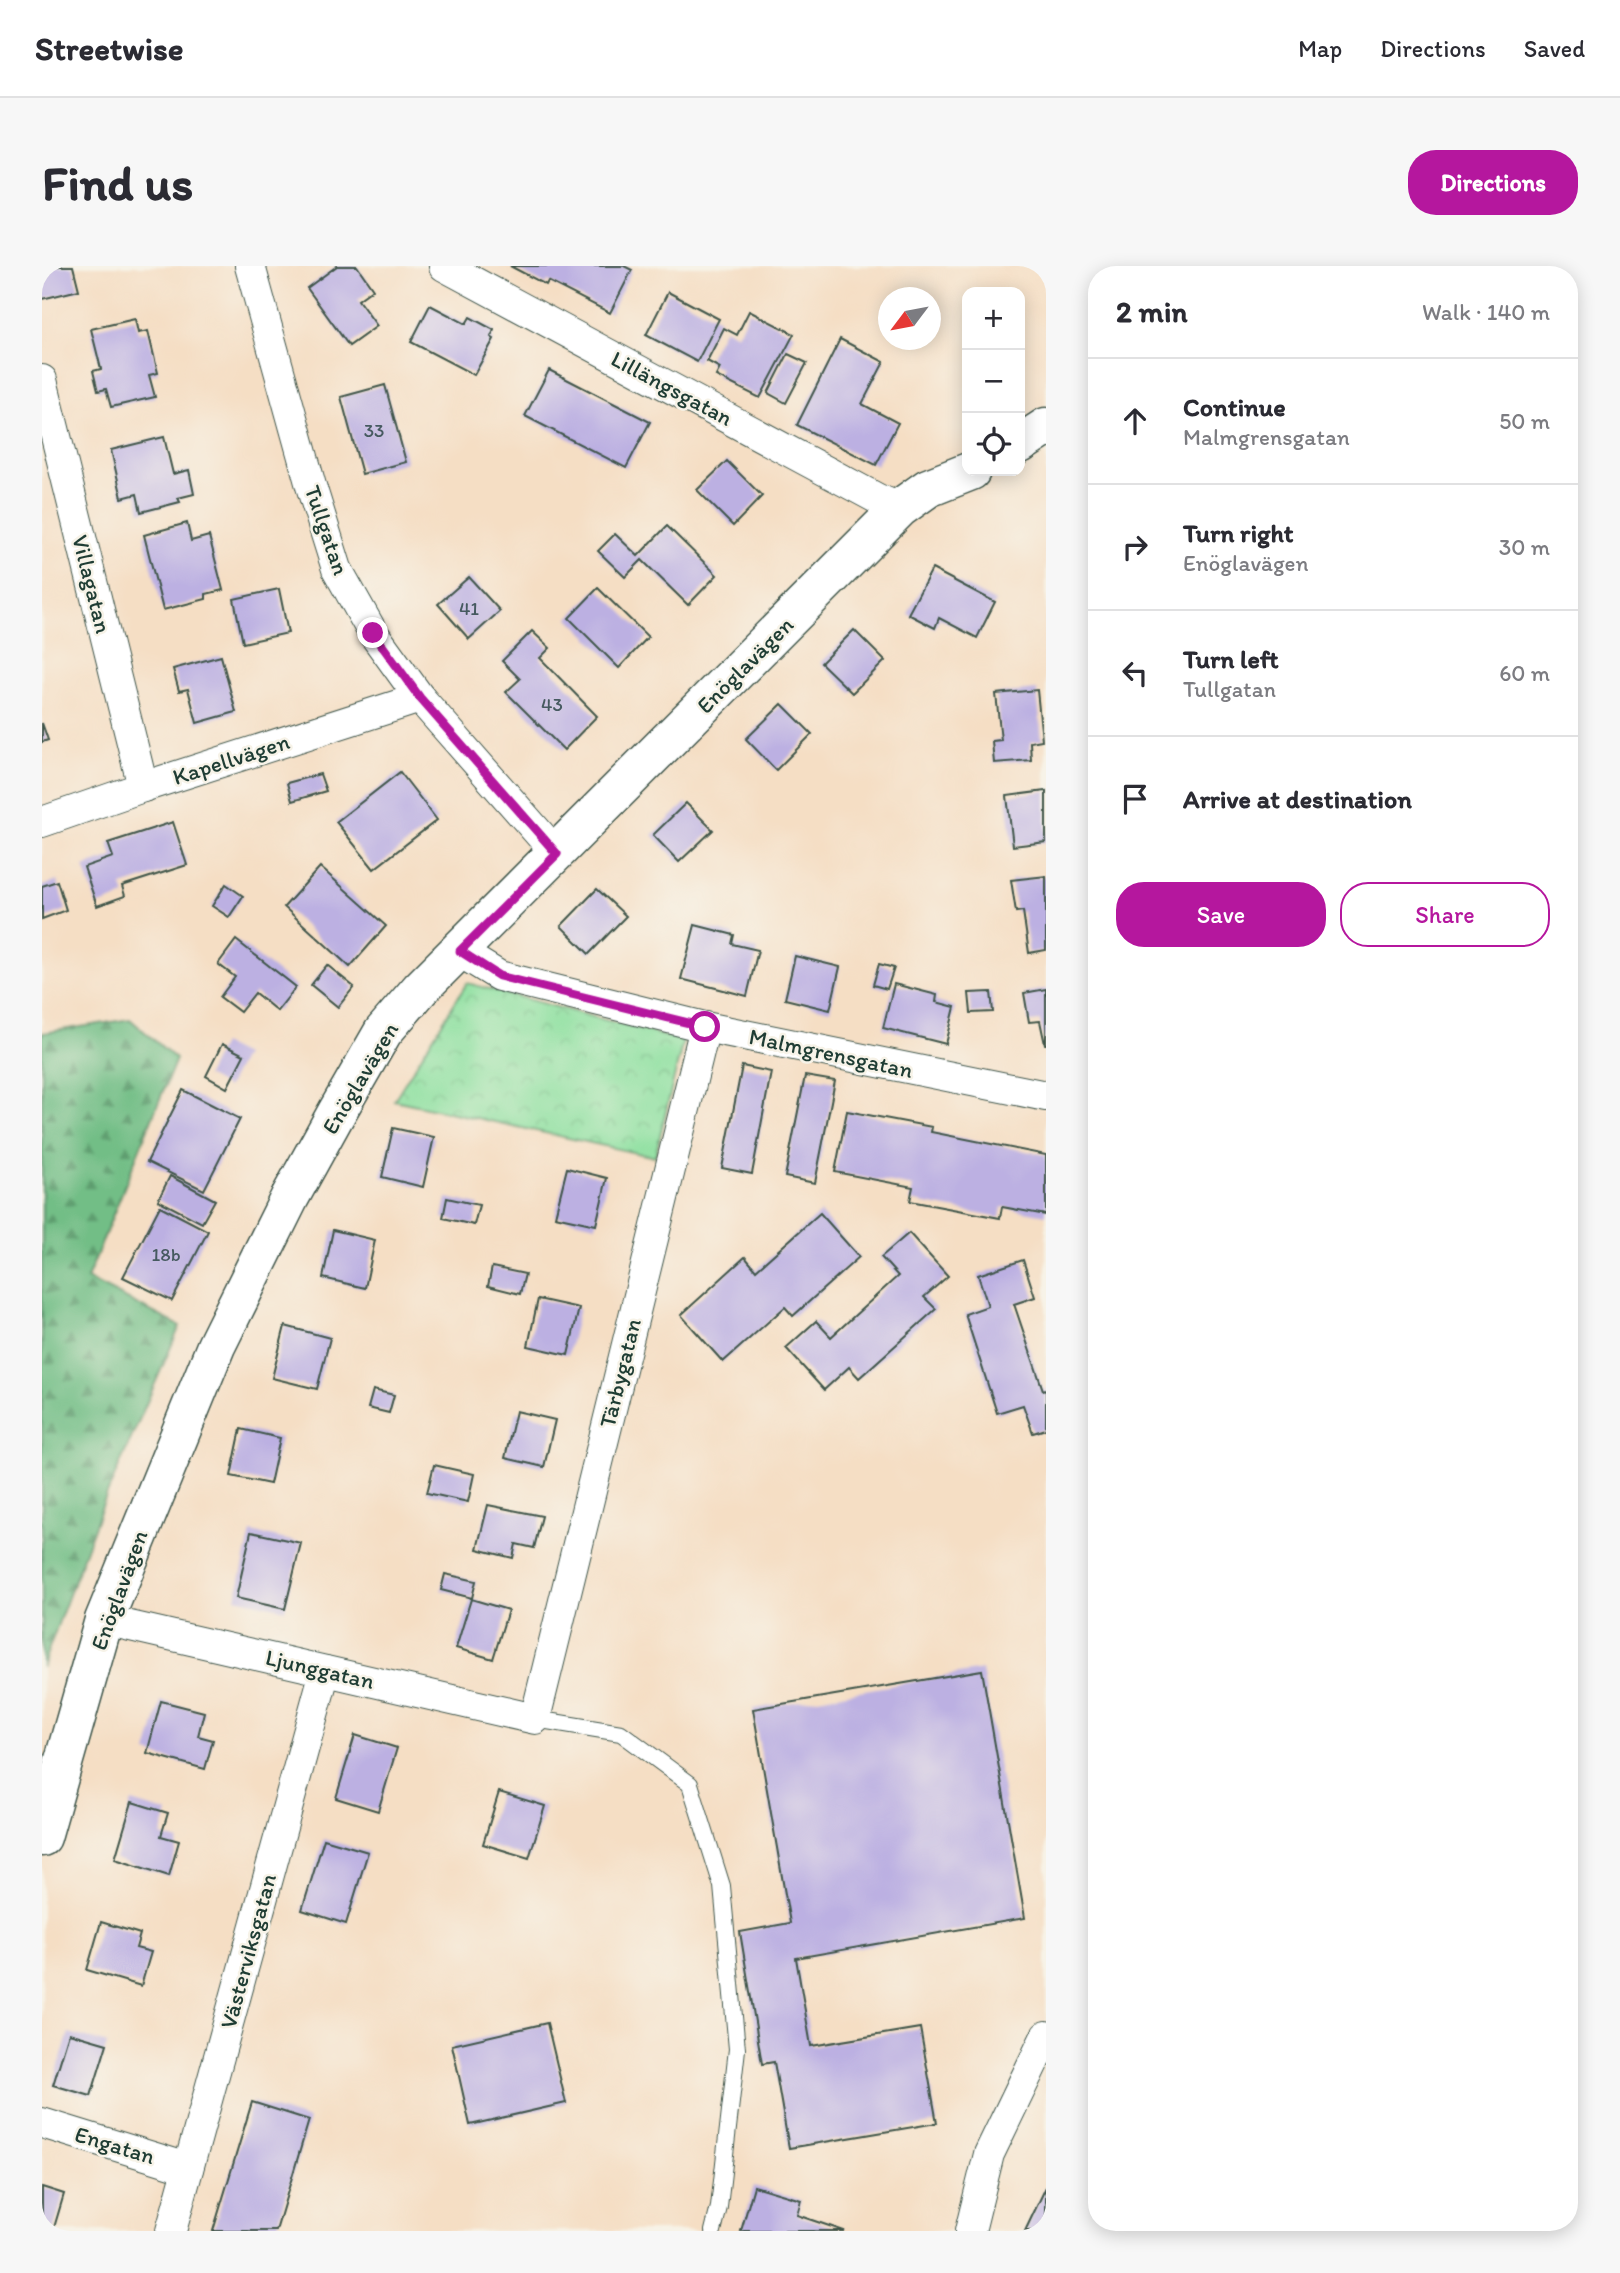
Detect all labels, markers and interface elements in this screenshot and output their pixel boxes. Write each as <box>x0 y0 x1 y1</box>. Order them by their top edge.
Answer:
text: Streetwise <box>35 29 184 68</box>
text: Map <box>1298 34 1342 63</box>
text: Directions <box>1380 34 1486 63</box>
text: Saved <box>1524 34 1585 63</box>
button: Directions <box>1408 150 1578 215</box>
text: Find us <box>42 153 193 212</box>
north arrow <box>878 287 941 350</box>
map controls <box>962 287 1025 476</box>
button: + <box>962 287 1025 350</box>
text: 2 min <box>1116 293 1187 330</box>
text: Walk · 140 m <box>1422 298 1550 326</box>
street label: Lillängsgatan <box>606 344 738 432</box>
button: − <box>962 350 1025 413</box>
text: Continue <box>1183 391 1286 423</box>
icon: ahead <box>1116 402 1154 440</box>
text: 50 m <box>1499 407 1550 435</box>
button: locate <box>962 413 1025 476</box>
house number: 33 <box>364 419 384 442</box>
text: Malmgrensgatan <box>1183 423 1350 451</box>
street label: Tullgatan <box>299 481 355 579</box>
text: Turn right <box>1183 517 1294 549</box>
icon: right <box>1116 528 1154 566</box>
street label: Villagatan <box>66 532 118 636</box>
text: 30 m <box>1499 533 1550 561</box>
text: Enöglavägen <box>1183 549 1309 577</box>
house number: 41 <box>459 597 479 620</box>
street label: Enöglavägen <box>691 611 799 719</box>
route end <box>357 617 388 648</box>
text: Turn left <box>1183 643 1279 675</box>
icon: left <box>1116 654 1154 692</box>
text: 60 m <box>1499 659 1550 687</box>
text: Tullgatan <box>1183 675 1276 703</box>
house number: 43 <box>541 693 563 716</box>
street label: Kapellvägen <box>169 727 293 791</box>
icon: arrive <box>1116 780 1154 818</box>
text: Arrive at destination <box>1183 783 1412 815</box>
button: Save <box>1116 882 1326 947</box>
button: Share <box>1340 882 1550 947</box>
route start <box>689 1011 720 1042</box>
street label: Enöglavägen <box>316 1017 404 1139</box>
street label: Malmgrensgatan <box>746 1022 916 1084</box>
house number: 18b <box>151 1243 181 1266</box>
street label: Tärbygatan <box>593 1316 647 1430</box>
street label: Enöglavägen <box>84 1526 154 1654</box>
street label: Ljunggatan <box>263 1643 377 1695</box>
street label: Västerviksgatan <box>214 1870 282 2032</box>
street label: Engatan <box>72 2120 158 2170</box>

